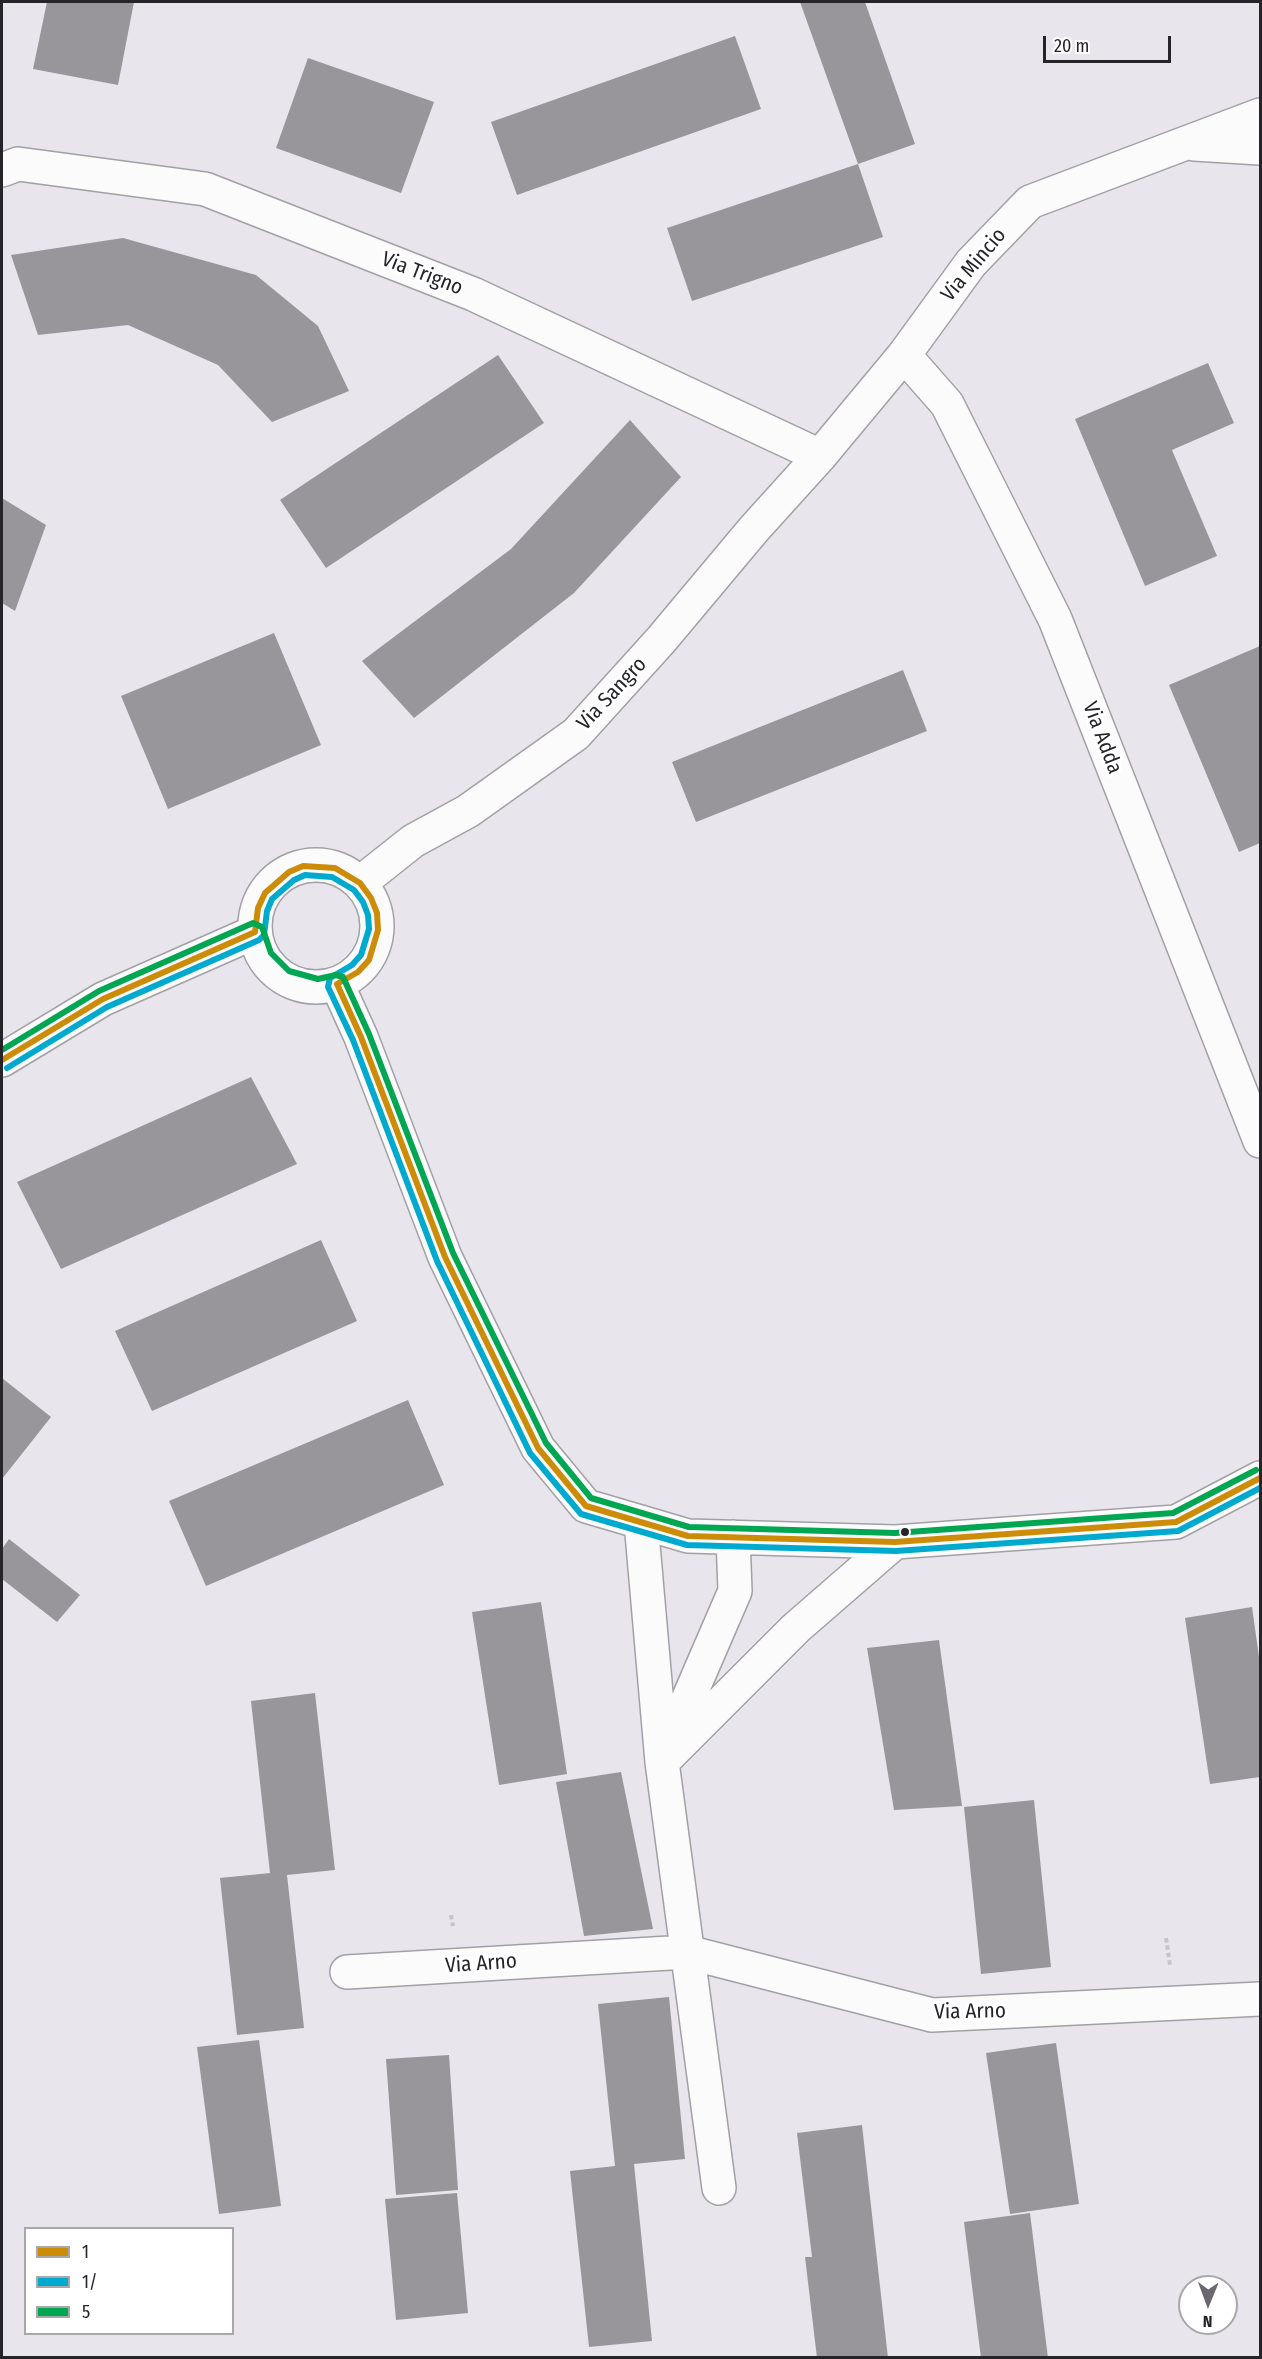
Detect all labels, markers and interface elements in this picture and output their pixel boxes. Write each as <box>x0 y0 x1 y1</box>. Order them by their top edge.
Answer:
scale bar <box>1046 24 1174 62</box>
text: 20 m <box>1054 35 1089 57</box>
street label: Via Mincio <box>936 223 1012 307</box>
street label: Via Trigno <box>378 247 466 301</box>
street label: Via Sangro <box>572 652 652 736</box>
street label: Via Adda <box>1077 698 1127 778</box>
unlabelled marker <box>899 1526 911 1538</box>
street label: Via Arno <box>444 1949 518 1979</box>
street label: Via Arno <box>934 1999 1006 2025</box>
legend <box>24 2227 234 2335</box>
text: 1 <box>82 2241 89 2263</box>
text: 1/ <box>82 2271 97 2293</box>
north arrow <box>1178 2275 1238 2335</box>
text: 5 <box>82 2301 90 2323</box>
text: N <box>1203 2312 1213 2331</box>

